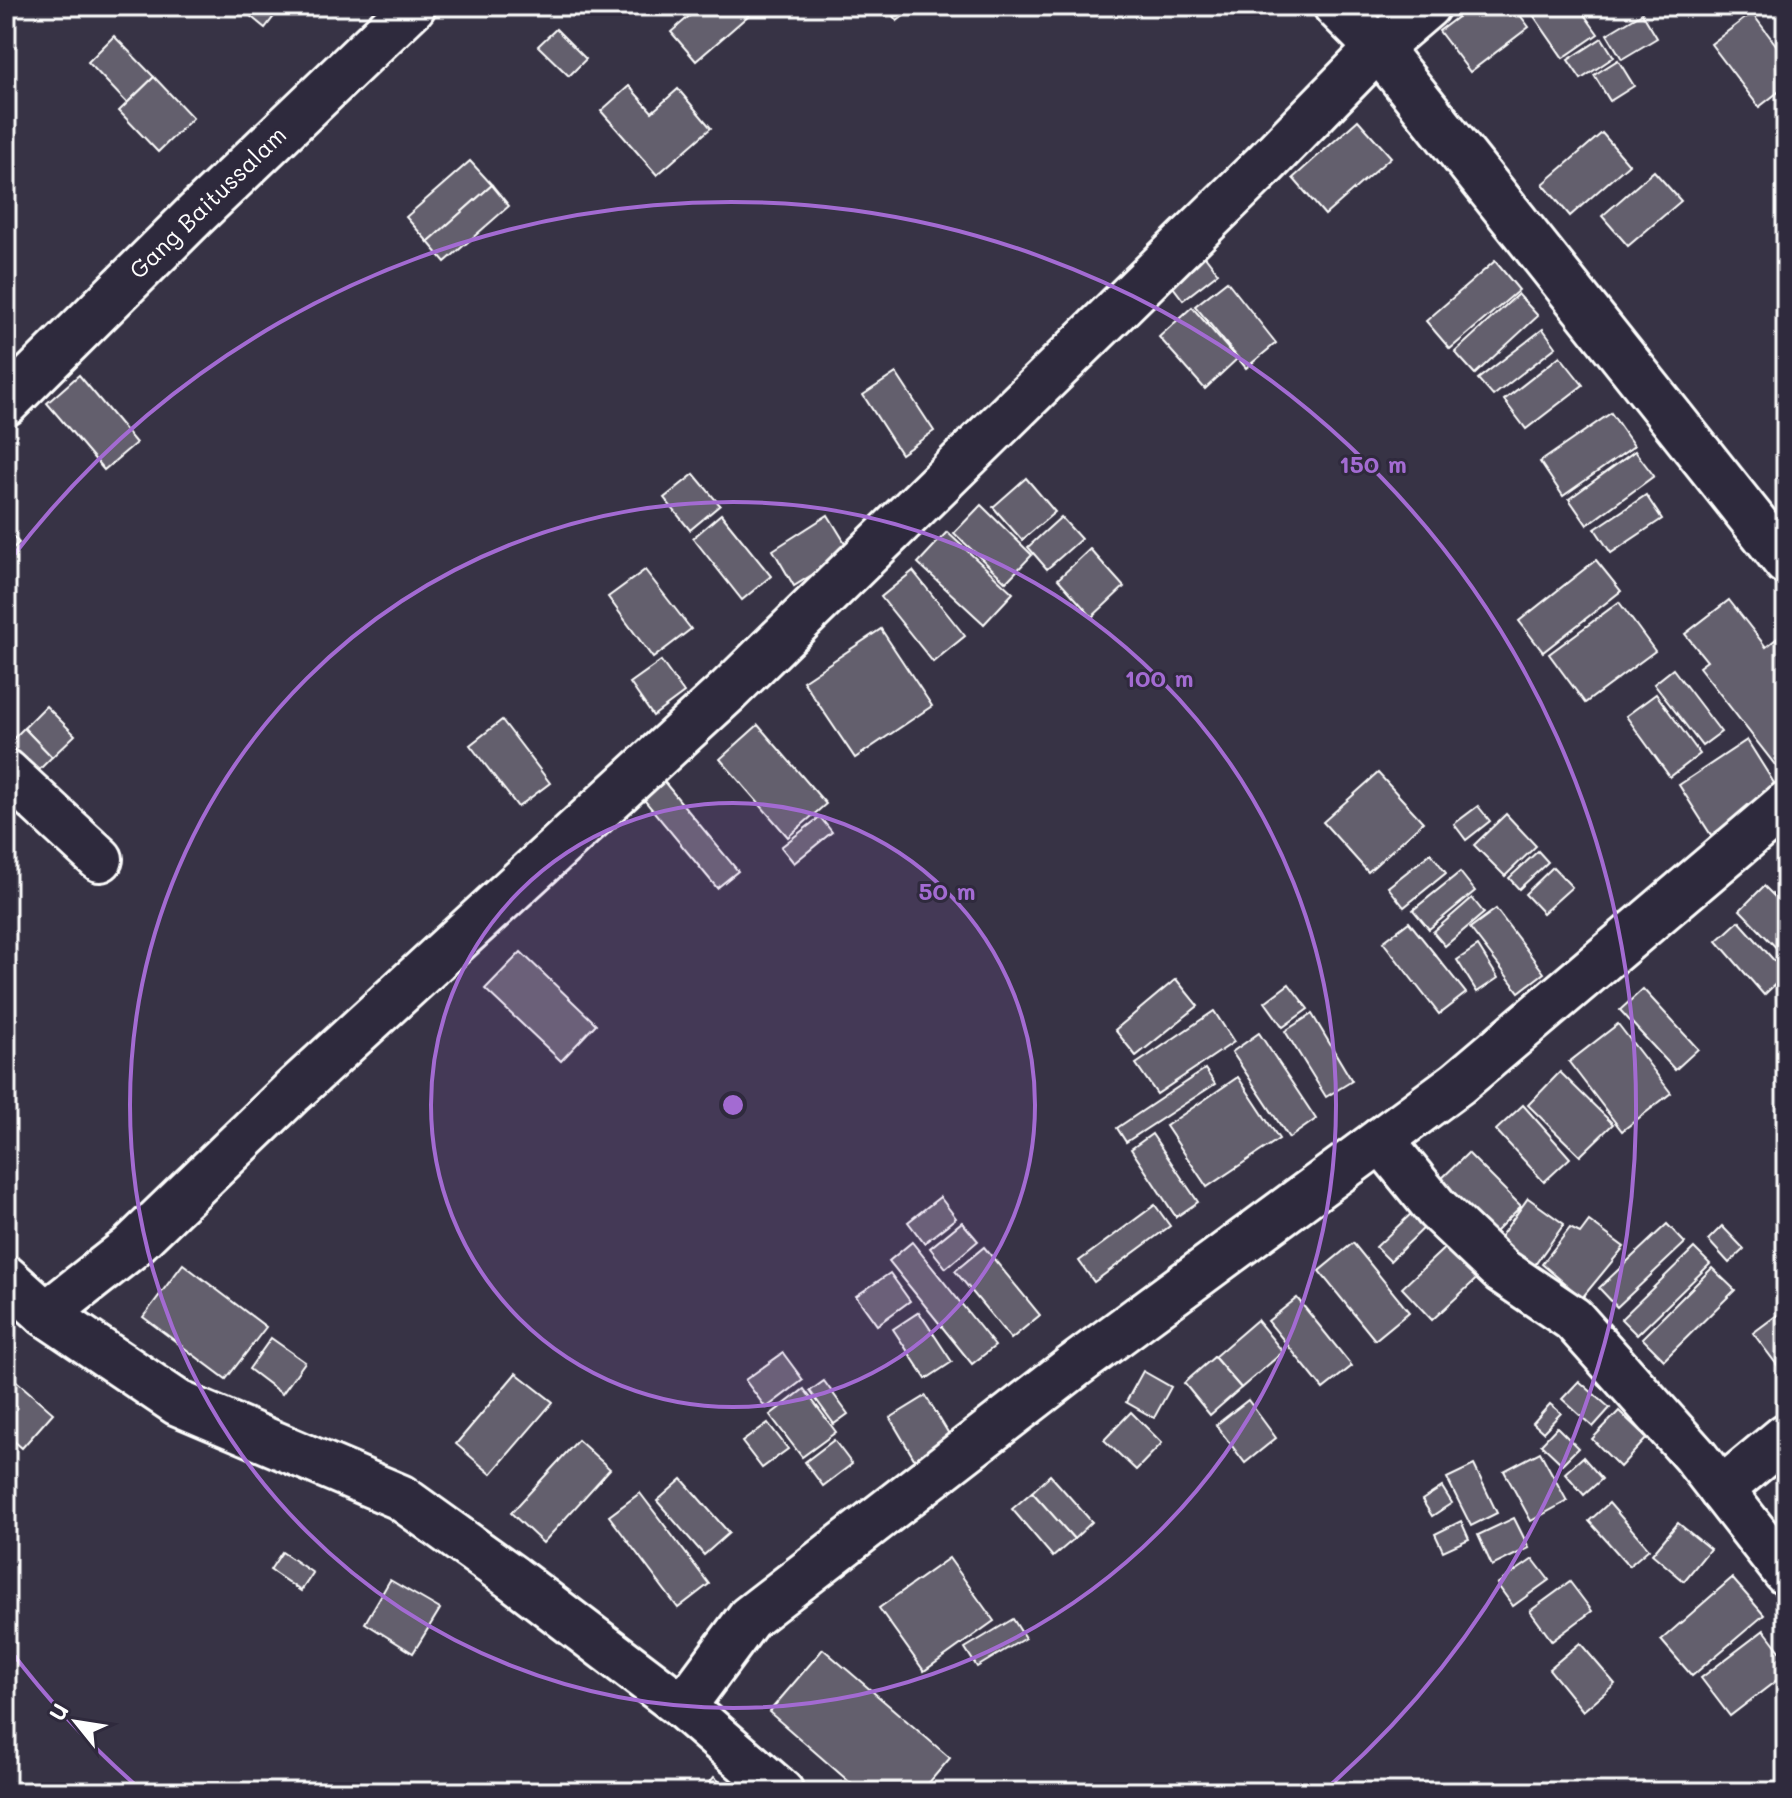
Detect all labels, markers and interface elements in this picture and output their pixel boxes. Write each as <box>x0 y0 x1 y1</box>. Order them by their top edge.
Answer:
street label: Gang Baitussalam <box>122 119 292 285</box>
text: 150 m <box>1339 448 1407 479</box>
text: 100 m <box>1124 662 1194 693</box>
text: 50 m <box>918 875 976 906</box>
centre of rings <box>719 1091 747 1119</box>
north arrow <box>36 1682 116 1762</box>
text: U <box>42 1698 75 1726</box>

